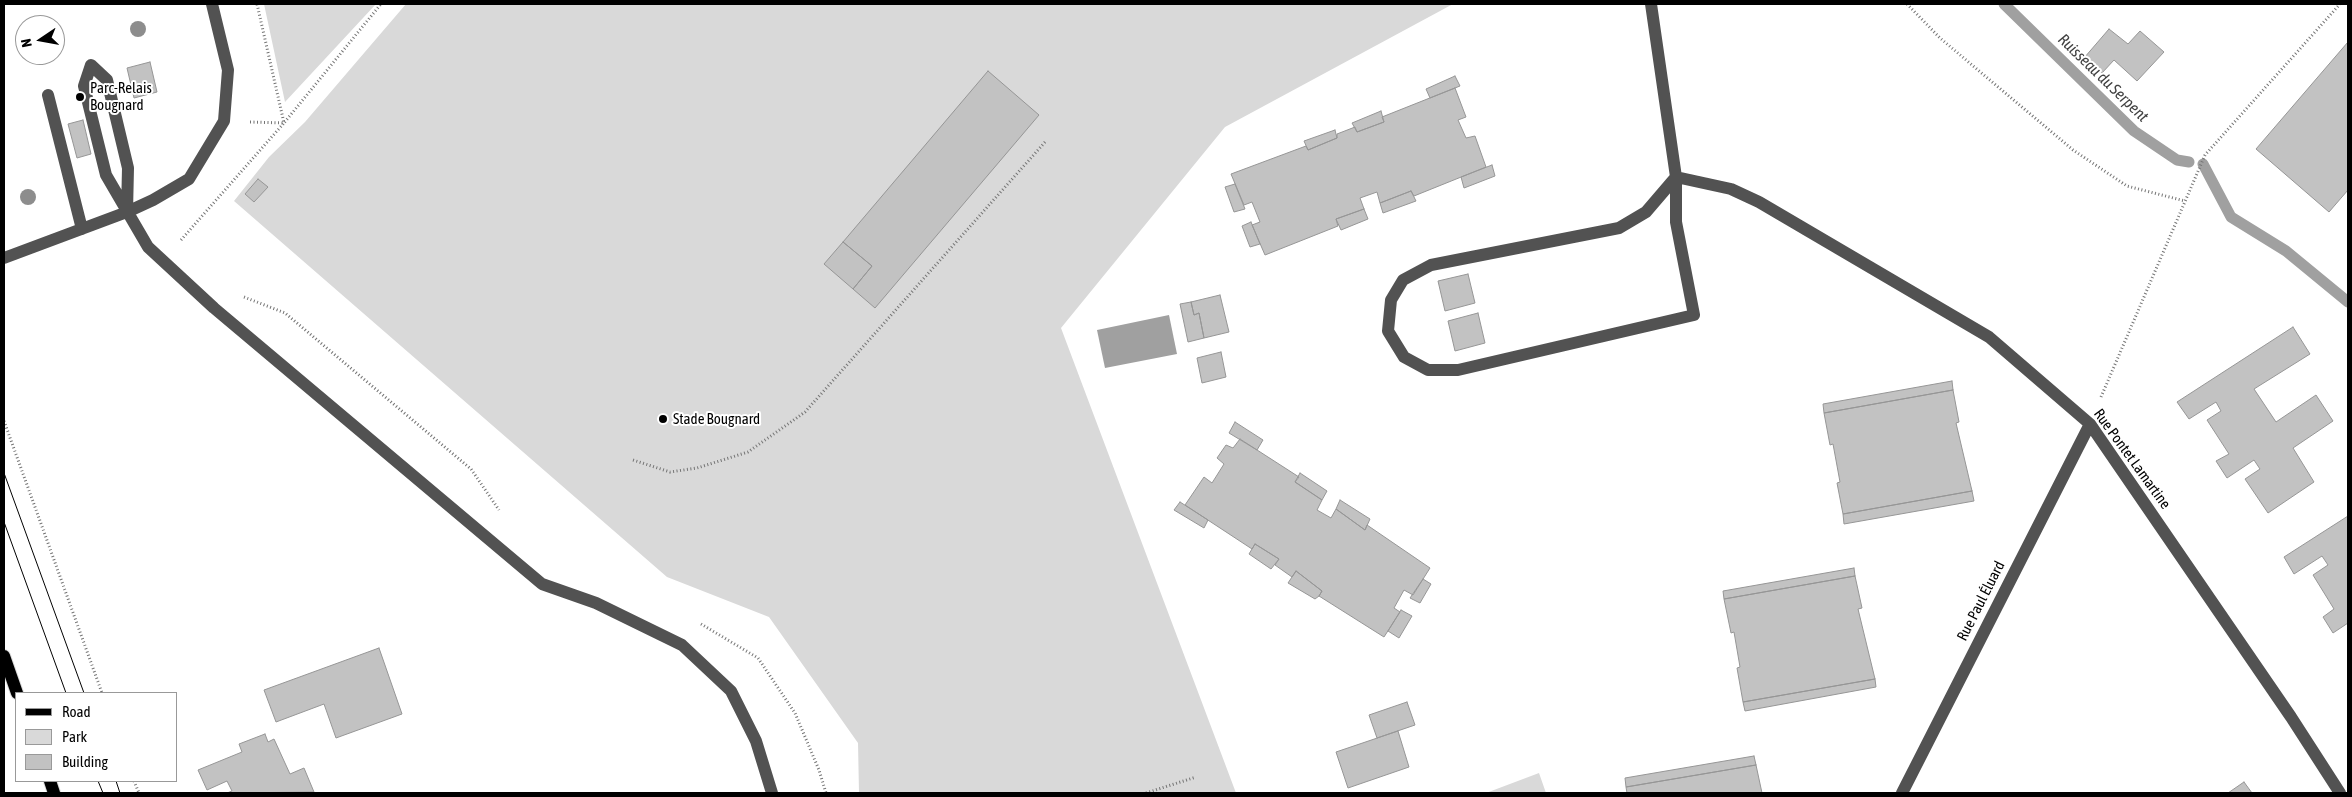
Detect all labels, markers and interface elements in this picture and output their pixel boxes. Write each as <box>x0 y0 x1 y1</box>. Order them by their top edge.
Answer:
north arrow <box>15 15 65 65</box>
water label: Ruisseau du Serpent <box>2054 30 2152 126</box>
text: N <box>18 37 35 49</box>
place label: Parc-Relais Bougnard <box>90 79 152 114</box>
marker: Parc-Relais Bougnard <box>74 91 86 103</box>
street label: Rue Pontet Lamartine <box>2090 406 2174 512</box>
place label: Stade Bougnard <box>673 410 760 428</box>
marker: Stade Bougnard <box>657 413 669 425</box>
street label: Rue Paul Éluard <box>1953 558 2009 644</box>
legend <box>15 692 178 782</box>
text: Road <box>62 703 91 720</box>
text: Park <box>62 728 87 745</box>
text: Building <box>62 753 108 770</box>

